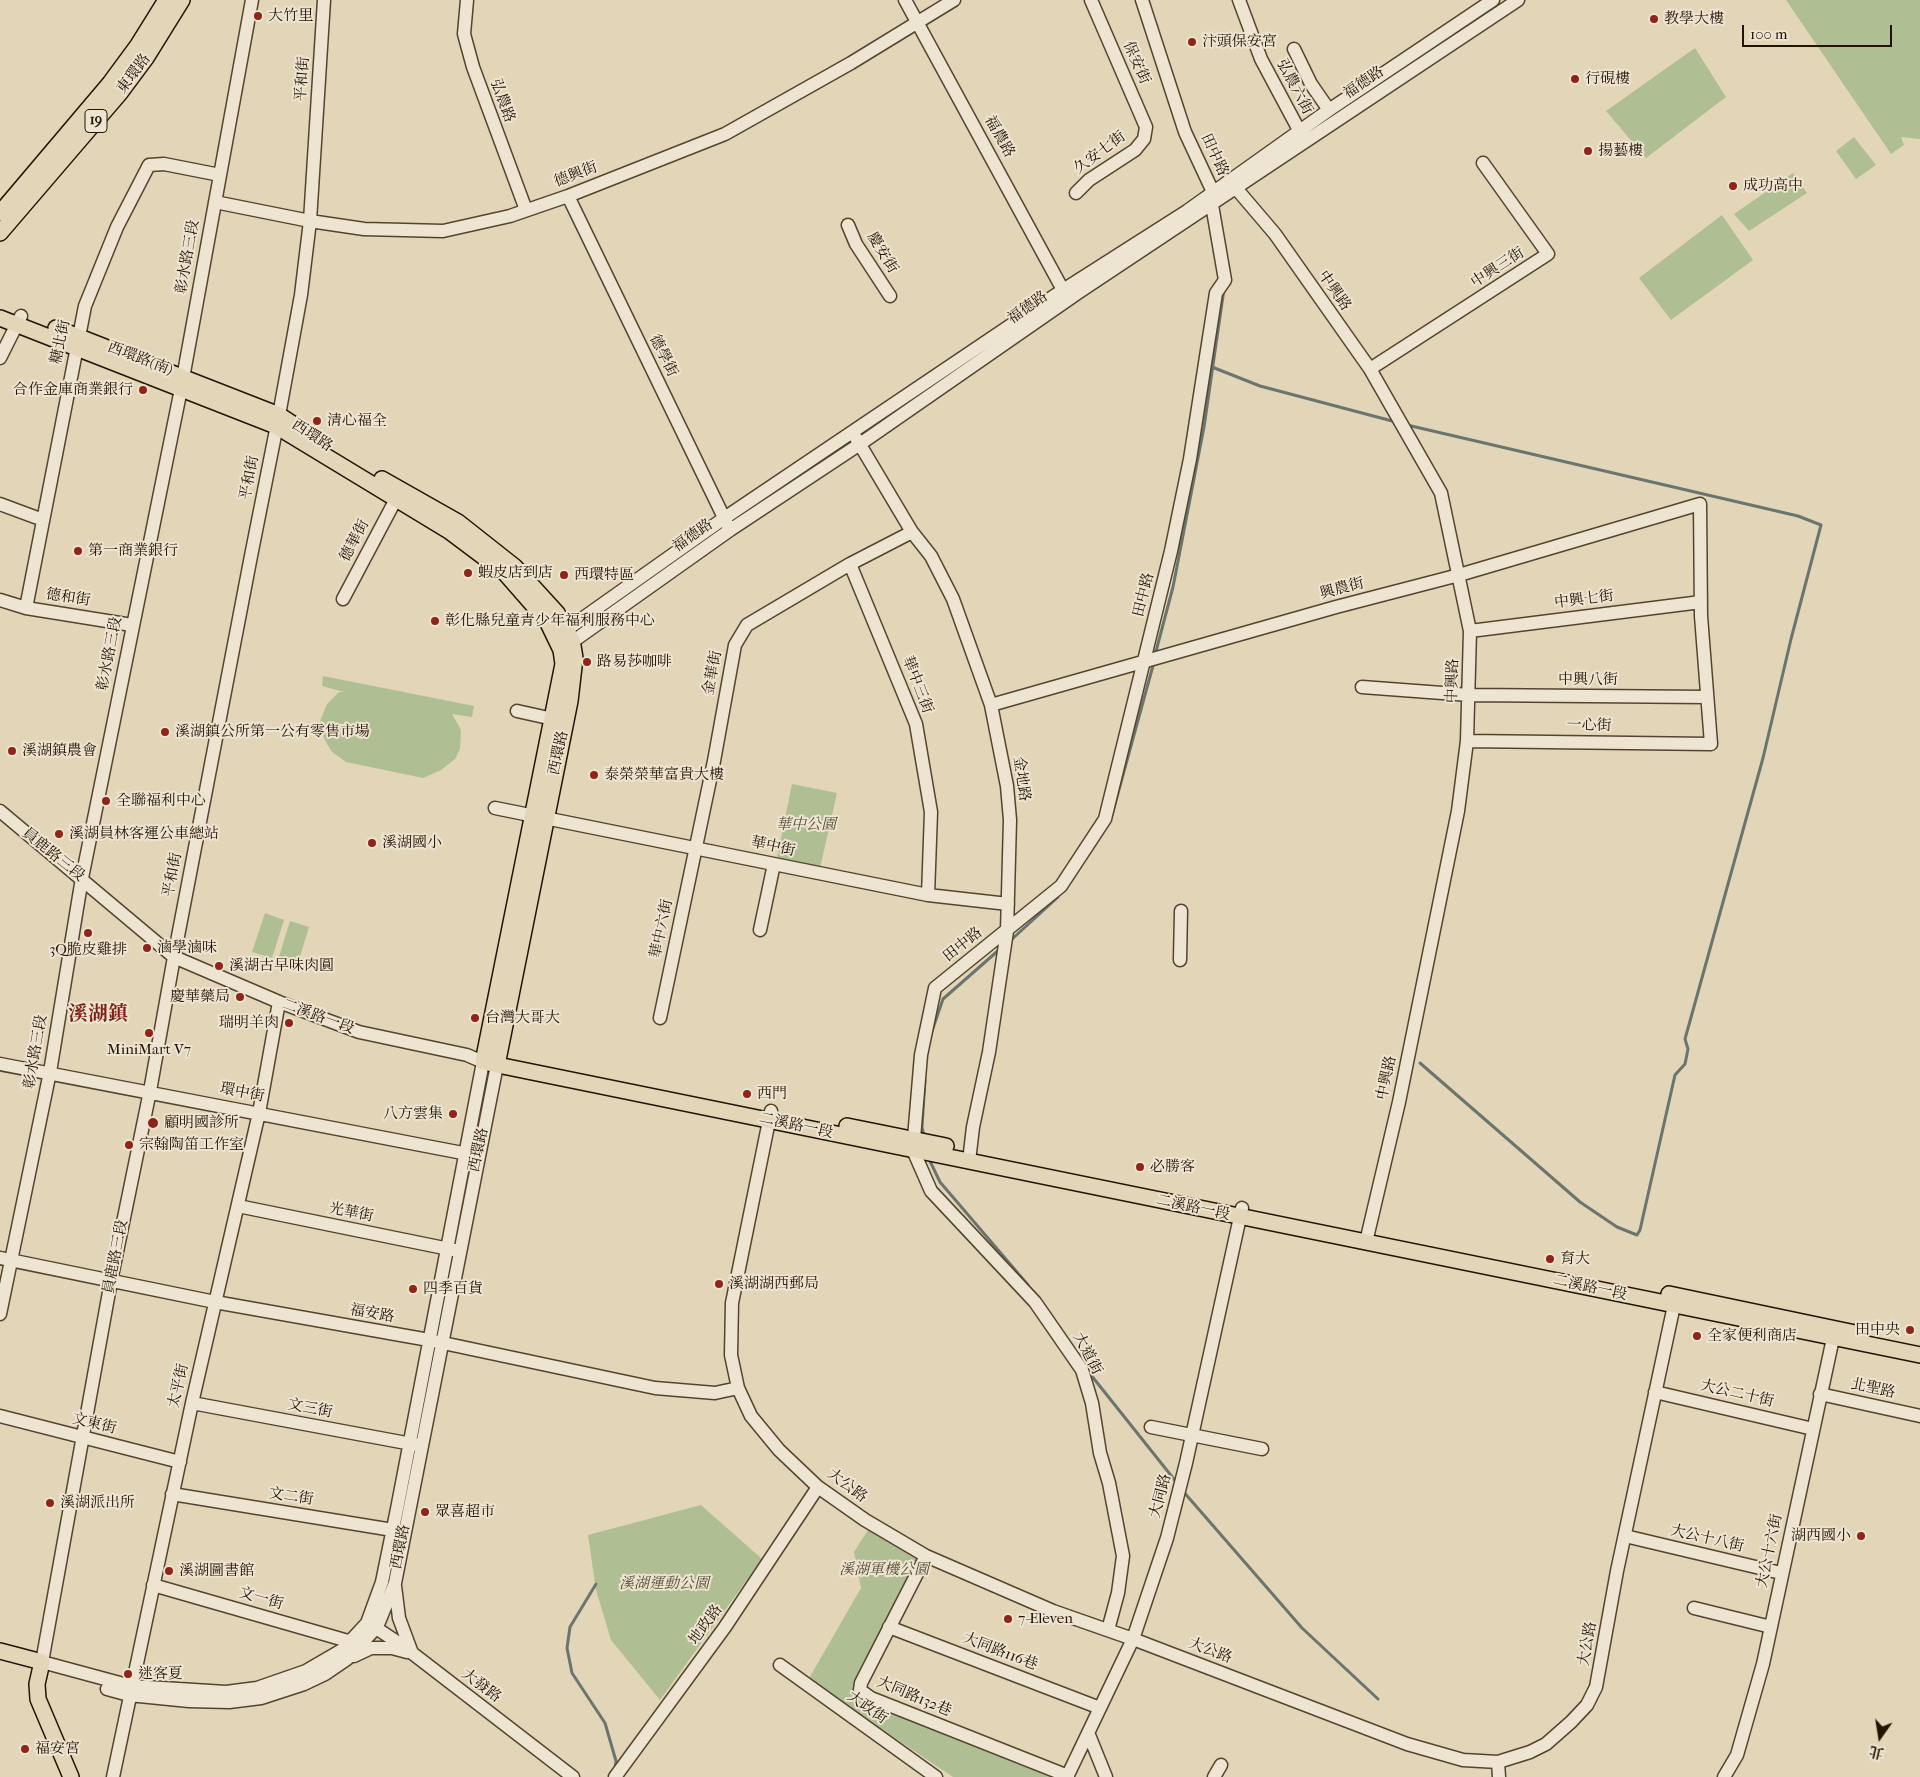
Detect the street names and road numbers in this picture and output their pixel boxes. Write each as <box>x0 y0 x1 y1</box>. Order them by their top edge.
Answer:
street label: 保安街 <box>1119 39 1153 87</box>
street label: 東環路 <box>113 51 155 97</box>
street label: 平和街 <box>292 56 314 102</box>
street label: 弘農六街 <box>1272 56 1316 118</box>
street label: 福德路 <box>1340 63 1388 103</box>
street label: 弘農路 <box>486 77 518 125</box>
road number: 19 <box>85 110 107 132</box>
street label: 福農路 <box>980 113 1018 161</box>
street label: 久安七街 <box>1071 128 1129 178</box>
street label: 田中路 <box>1196 131 1232 179</box>
street label: 德興街 <box>552 159 600 191</box>
street label: 彰水路三段 <box>173 219 203 295</box>
street label: 慶安街 <box>863 229 901 277</box>
street label: 中興三街 <box>1468 244 1528 292</box>
street label: 中興路 <box>1314 267 1354 315</box>
street label: 福德路 <box>1004 288 1052 328</box>
street label: 糖北街 <box>48 318 74 366</box>
street label: 德學街 <box>645 332 681 380</box>
street label: 西環路(南) <box>105 338 175 380</box>
street label: 西環路 <box>288 416 336 456</box>
street label: 平和街 <box>237 454 263 502</box>
street label: 福德路 <box>669 516 717 556</box>
street label: 德華街 <box>336 517 374 565</box>
street label: 田中路 <box>1130 571 1158 619</box>
street label: 興農街 <box>1318 574 1366 604</box>
street label: 德和街 <box>44 586 92 610</box>
street label: 中興七街 <box>1553 587 1615 613</box>
street label: 彰水路三段 <box>94 615 126 693</box>
street label: 金華街 <box>700 649 726 697</box>
street label: 華中三街 <box>898 654 936 716</box>
street label: 中興路 <box>1443 658 1463 704</box>
street label: 中興八街 <box>1558 671 1618 689</box>
street label: 一心街 <box>1566 717 1612 735</box>
street label: 西環路 <box>546 729 572 777</box>
street label: 金地路 <box>1009 755 1033 803</box>
street label: 員鹿路三段 <box>18 824 88 886</box>
street label: 華中街 <box>749 834 797 860</box>
street label: 平和街 <box>160 851 186 899</box>
street label: 華中六街 <box>647 898 677 960</box>
street label: 田中路 <box>940 924 986 966</box>
street label: 二溪路一段 <box>280 996 356 1038</box>
street label: 彰水路三段 <box>21 1014 51 1090</box>
street label: 中興路 <box>1374 1054 1400 1102</box>
street label: 環中街 <box>218 1080 266 1106</box>
street label: 二溪路一段 <box>757 1109 835 1143</box>
street label: 西環路 <box>466 1126 492 1174</box>
street label: 二溪路一段 <box>1154 1191 1232 1225</box>
street label: 光華街 <box>327 1200 375 1226</box>
street label: 員鹿路三段 <box>100 1218 132 1296</box>
street label: 二溪路一段 <box>1551 1271 1629 1305</box>
street label: 福安路 <box>348 1301 396 1327</box>
street label: 大道街 <box>1068 1330 1106 1378</box>
street label: 太平街 <box>165 1362 193 1410</box>
street label: 北聖路 <box>1849 1376 1897 1402</box>
street label: 大公二十街 <box>1698 1377 1776 1411</box>
street label: 文三街 <box>286 1396 334 1422</box>
street label: 文東街 <box>70 1410 118 1438</box>
street label: 大公路 <box>824 1465 870 1507</box>
street label: 大同路 <box>1146 1472 1176 1520</box>
street label: 文二街 <box>267 1485 315 1509</box>
street label: 大公十六街 <box>1753 1512 1787 1590</box>
street label: 大公十八街 <box>1668 1522 1746 1556</box>
street label: 西環路 <box>388 1523 414 1571</box>
street label: 文一街 <box>237 1584 285 1614</box>
street label: 地政路 <box>685 1602 727 1648</box>
street label: 大公路 <box>1575 1620 1601 1668</box>
street label: 大同路116巷 <box>960 1629 1040 1675</box>
street label: 大公路 <box>1186 1635 1234 1667</box>
street label: 大發路 <box>458 1665 504 1707</box>
street label: 大同路132巷 <box>874 1673 954 1721</box>
street label: 大政街 <box>843 1688 891 1728</box>

